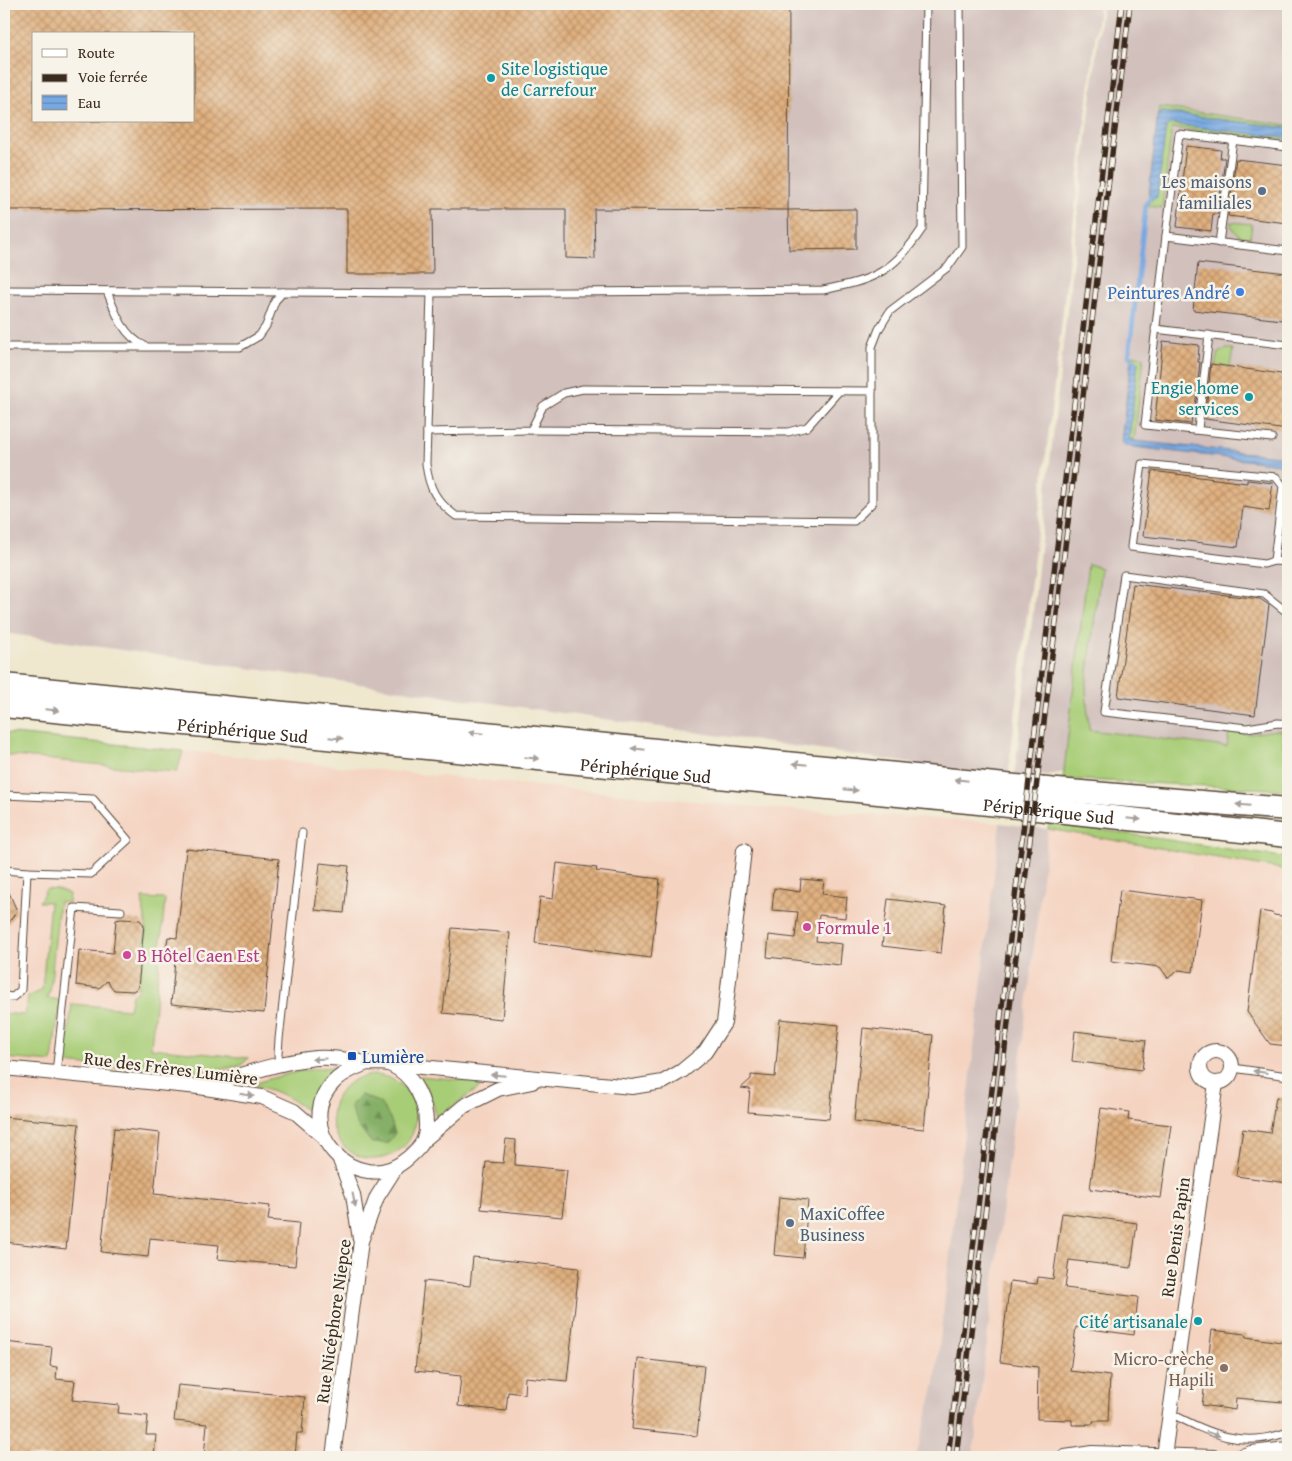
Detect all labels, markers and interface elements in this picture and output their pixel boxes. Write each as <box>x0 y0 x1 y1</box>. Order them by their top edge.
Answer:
legend <box>32 32 195 122</box>
text: Route <box>78 42 115 63</box>
place label: Site logistique de Carrefour <box>501 55 608 103</box>
text: Voie ferrée <box>78 66 147 87</box>
marker: Site logistique de Carrefour <box>485 72 497 84</box>
text: Eau <box>78 92 102 113</box>
place label: Les maisons familiales <box>1162 168 1252 216</box>
marker: Les maisons familiales <box>1256 185 1268 197</box>
place label: Peintures André <box>1107 279 1230 306</box>
marker: Peintures André <box>1234 286 1246 298</box>
place label: Engie home services <box>1151 374 1239 422</box>
marker: Engie home services <box>1243 391 1255 403</box>
one-way arrow <box>45 706 61 714</box>
street label: Périphérique Sud <box>176 710 310 750</box>
one-way arrow <box>468 728 484 736</box>
one-way arrow <box>328 734 344 742</box>
one-way arrow <box>630 745 646 753</box>
street label: Périphérique Sud <box>579 750 713 790</box>
one-way arrow <box>525 754 541 762</box>
one-way arrow <box>791 760 807 768</box>
one-way arrow <box>953 776 969 784</box>
one-way arrow <box>843 786 859 794</box>
street label: Périphérique Sud <box>982 790 1116 831</box>
one-way arrow <box>1235 801 1251 809</box>
one-way arrow <box>1127 815 1143 823</box>
place label: Formule 1 <box>817 914 892 941</box>
marker: Formule 1 <box>801 921 813 933</box>
place label: B Hôtel Caen Est <box>137 942 260 969</box>
marker: B Hôtel Caen Est <box>121 949 133 961</box>
place label: Lumière <box>362 1043 424 1070</box>
street label: Rue des Frères Lumière <box>82 1044 260 1092</box>
marker: Lumière <box>346 1050 358 1062</box>
one-way arrow <box>311 1055 327 1063</box>
one-way arrow <box>1252 1068 1268 1076</box>
one-way arrow <box>490 1070 506 1078</box>
one-way arrow <box>239 1091 255 1099</box>
street label: Rue Denis Papin <box>1153 1175 1197 1299</box>
one-way arrow <box>350 1192 358 1208</box>
place label: MaxiCoffee Business <box>800 1200 885 1248</box>
marker: MaxiCoffee Business <box>784 1217 796 1229</box>
street label: Rue Nicéphore Niepce <box>308 1237 358 1405</box>
place label: Cité artisanale <box>1079 1308 1188 1335</box>
marker: Cité artisanale <box>1192 1315 1204 1327</box>
place label: Micro-crèche Hapili <box>1114 1345 1214 1393</box>
marker: Micro-crèche Hapili <box>1218 1362 1230 1374</box>
one-way arrow <box>1206 1430 1221 1438</box>

